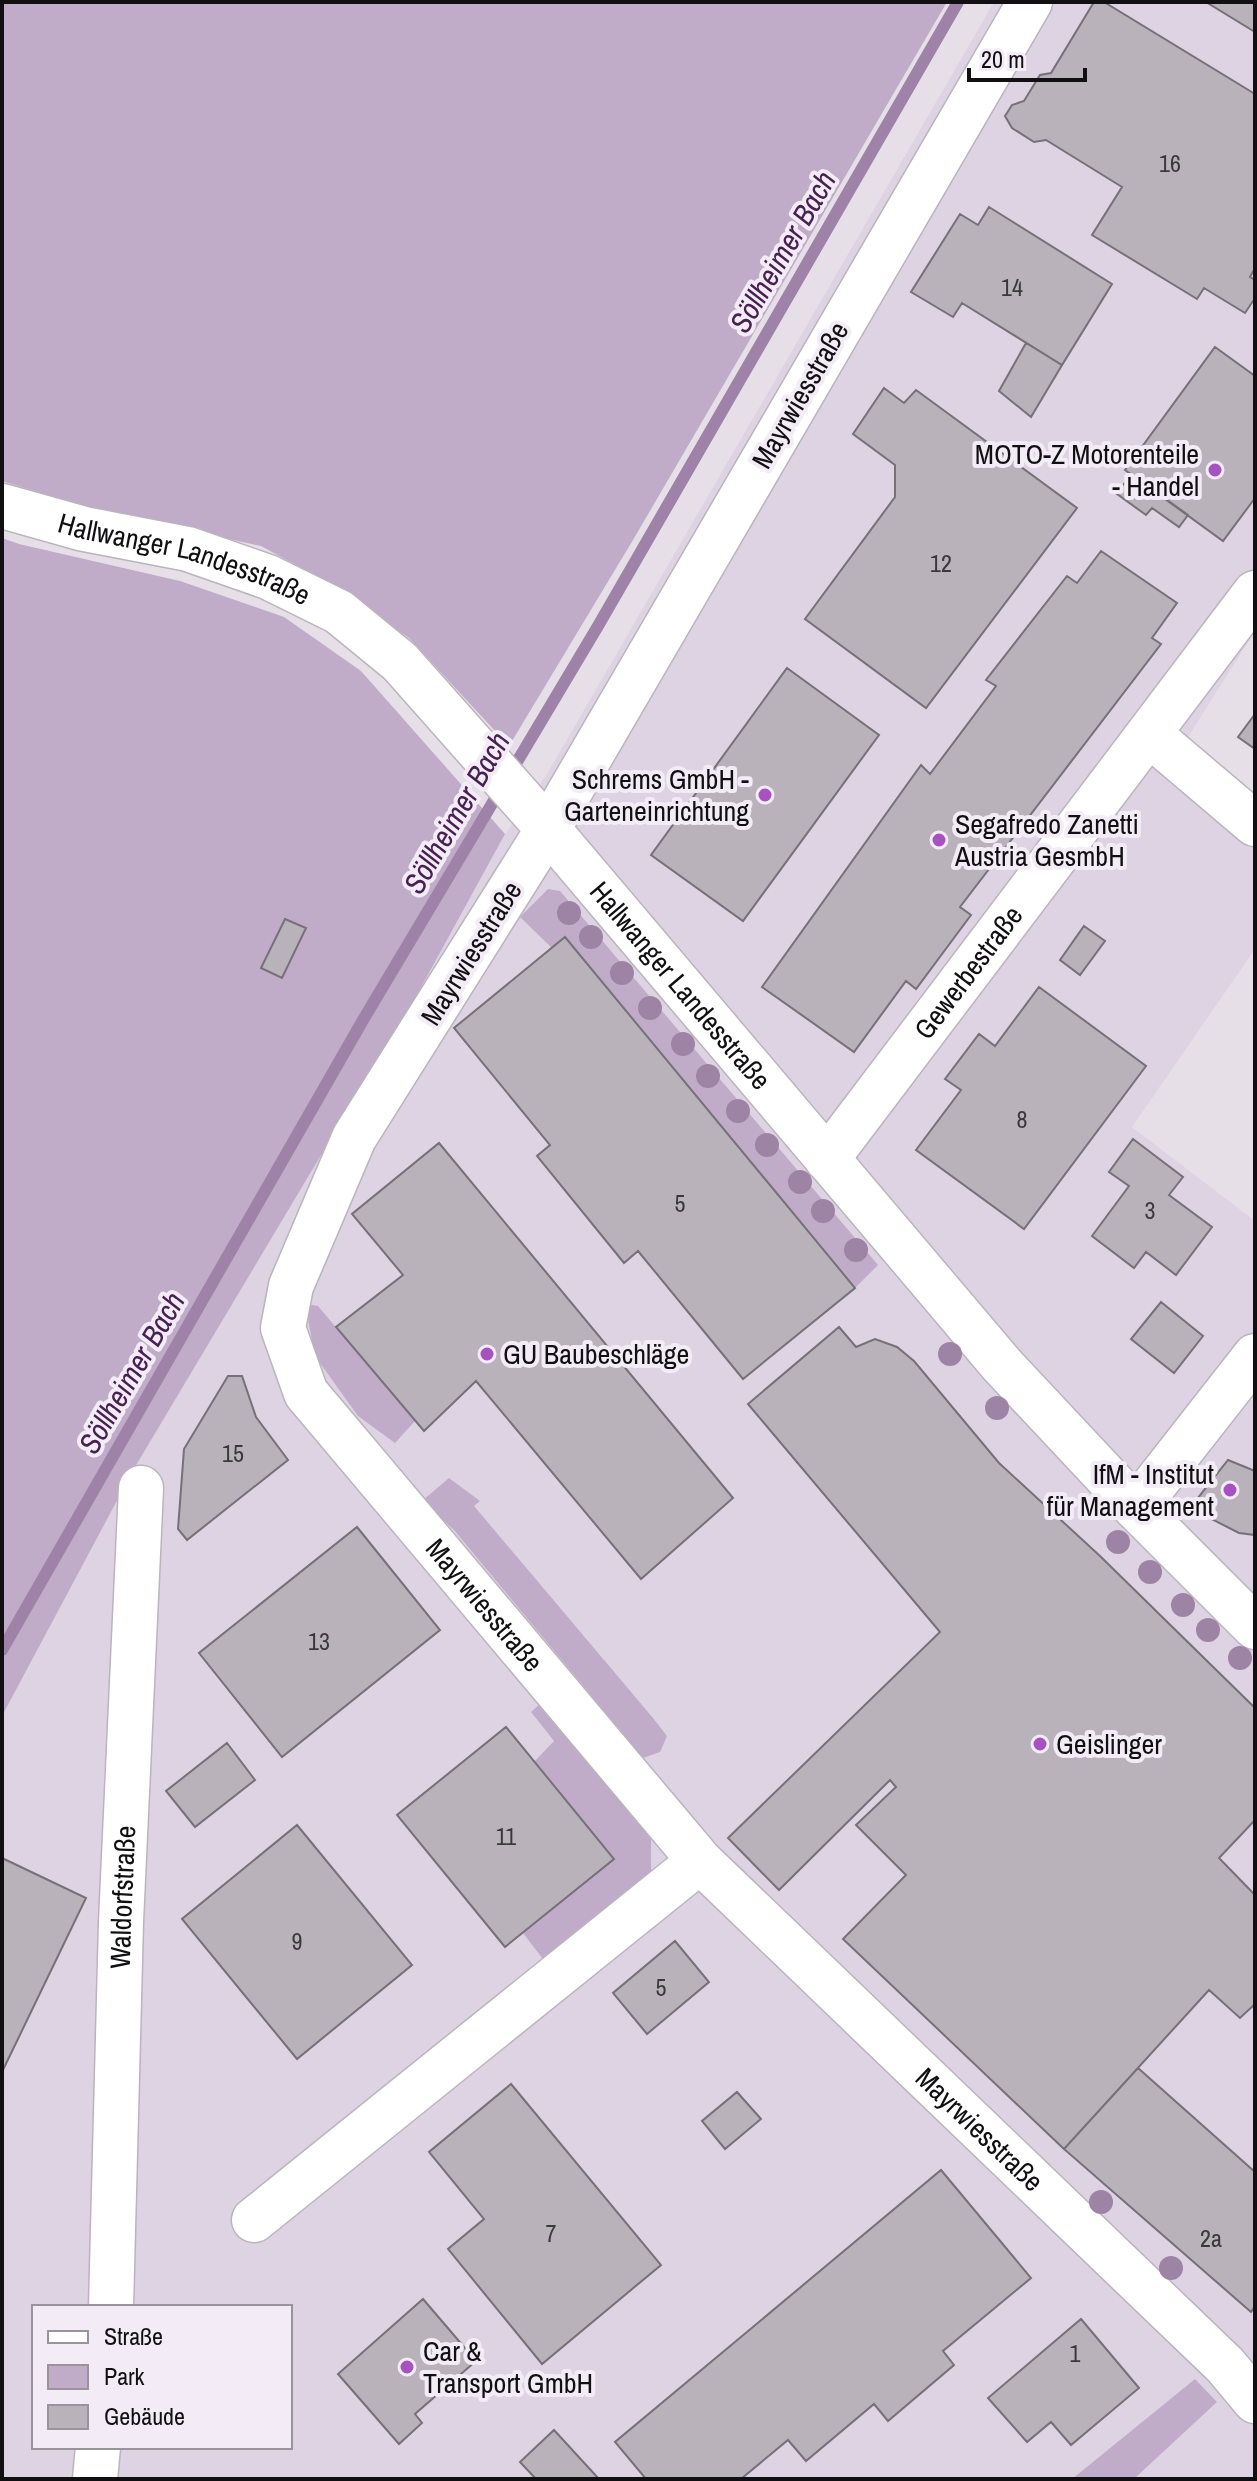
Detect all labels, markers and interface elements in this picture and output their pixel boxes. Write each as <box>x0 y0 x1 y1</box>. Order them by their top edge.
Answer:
scale bar <box>969 32 1085 82</box>
text: 20 m <box>981 43 1025 75</box>
house number: 16 <box>1159 147 1181 179</box>
water label: Söllheimer Bach <box>720 163 845 340</box>
house number: 14 <box>1001 271 1023 303</box>
street label: Mayrwiesstraße <box>743 315 857 475</box>
place label: MOTO-Z Motorenteile - Handel <box>975 435 1199 505</box>
marker: MOTO-Z Motorenteile - Handel <box>1206 461 1224 479</box>
street label: Hallwanger Landesstraße <box>54 504 317 614</box>
house number: 12 <box>930 547 952 579</box>
water label: Söllheimer Bach <box>394 724 519 901</box>
place label: Schrems GmbH - Garteneinrichtung <box>564 760 749 830</box>
marker: Schrems GmbH - Garteneinrichtung <box>756 786 774 804</box>
place label: Segafredo Zanetti Austria GesmbH <box>954 805 1139 875</box>
marker: Segafredo Zanetti Austria GesmbH <box>930 831 948 849</box>
street label: Hallwanger Landesstraße <box>581 873 780 1098</box>
street label: Mayrwiesstraße <box>412 874 530 1032</box>
street label: Gewerbestraße <box>905 898 1031 1047</box>
house number: 8 <box>1017 1103 1027 1135</box>
house number: 5 <box>675 1187 686 1219</box>
house number: 3 <box>1145 1194 1155 1226</box>
water label: Söllheimer Bach <box>69 1284 194 1461</box>
place label: GU Baubeschläge <box>503 1335 689 1373</box>
marker: GU Baubeschläge <box>478 1345 496 1363</box>
house number: 15 <box>222 1437 244 1469</box>
place label: IfM - Institut für Management <box>1047 1455 1214 1525</box>
marker: IfM - Institut für Management <box>1221 1481 1239 1499</box>
street label: Mayrwiesstraße <box>417 1530 552 1680</box>
house number: 13 <box>308 1625 330 1657</box>
place label: Geislinger <box>1056 1725 1162 1763</box>
marker: Geislinger <box>1031 1735 1049 1753</box>
house number: 11 <box>496 1820 516 1852</box>
street label: Waldorfstraße <box>101 1825 144 1969</box>
house number: 9 <box>292 1925 302 1957</box>
house number: 5 <box>656 1971 667 2003</box>
street label: Mayrwiesstraße <box>908 2059 1052 2200</box>
house number: 7 <box>546 2217 557 2249</box>
house number: 2a <box>1200 2222 1222 2254</box>
legend <box>32 2305 292 2449</box>
text: Straße <box>104 2320 163 2352</box>
place label: Car & Transport GmbH <box>423 2332 593 2402</box>
house number: 1 <box>1070 2337 1081 2369</box>
marker: Car & Transport GmbH <box>398 2358 416 2376</box>
text: Park <box>104 2360 145 2392</box>
text: Gebäude <box>104 2400 185 2432</box>

